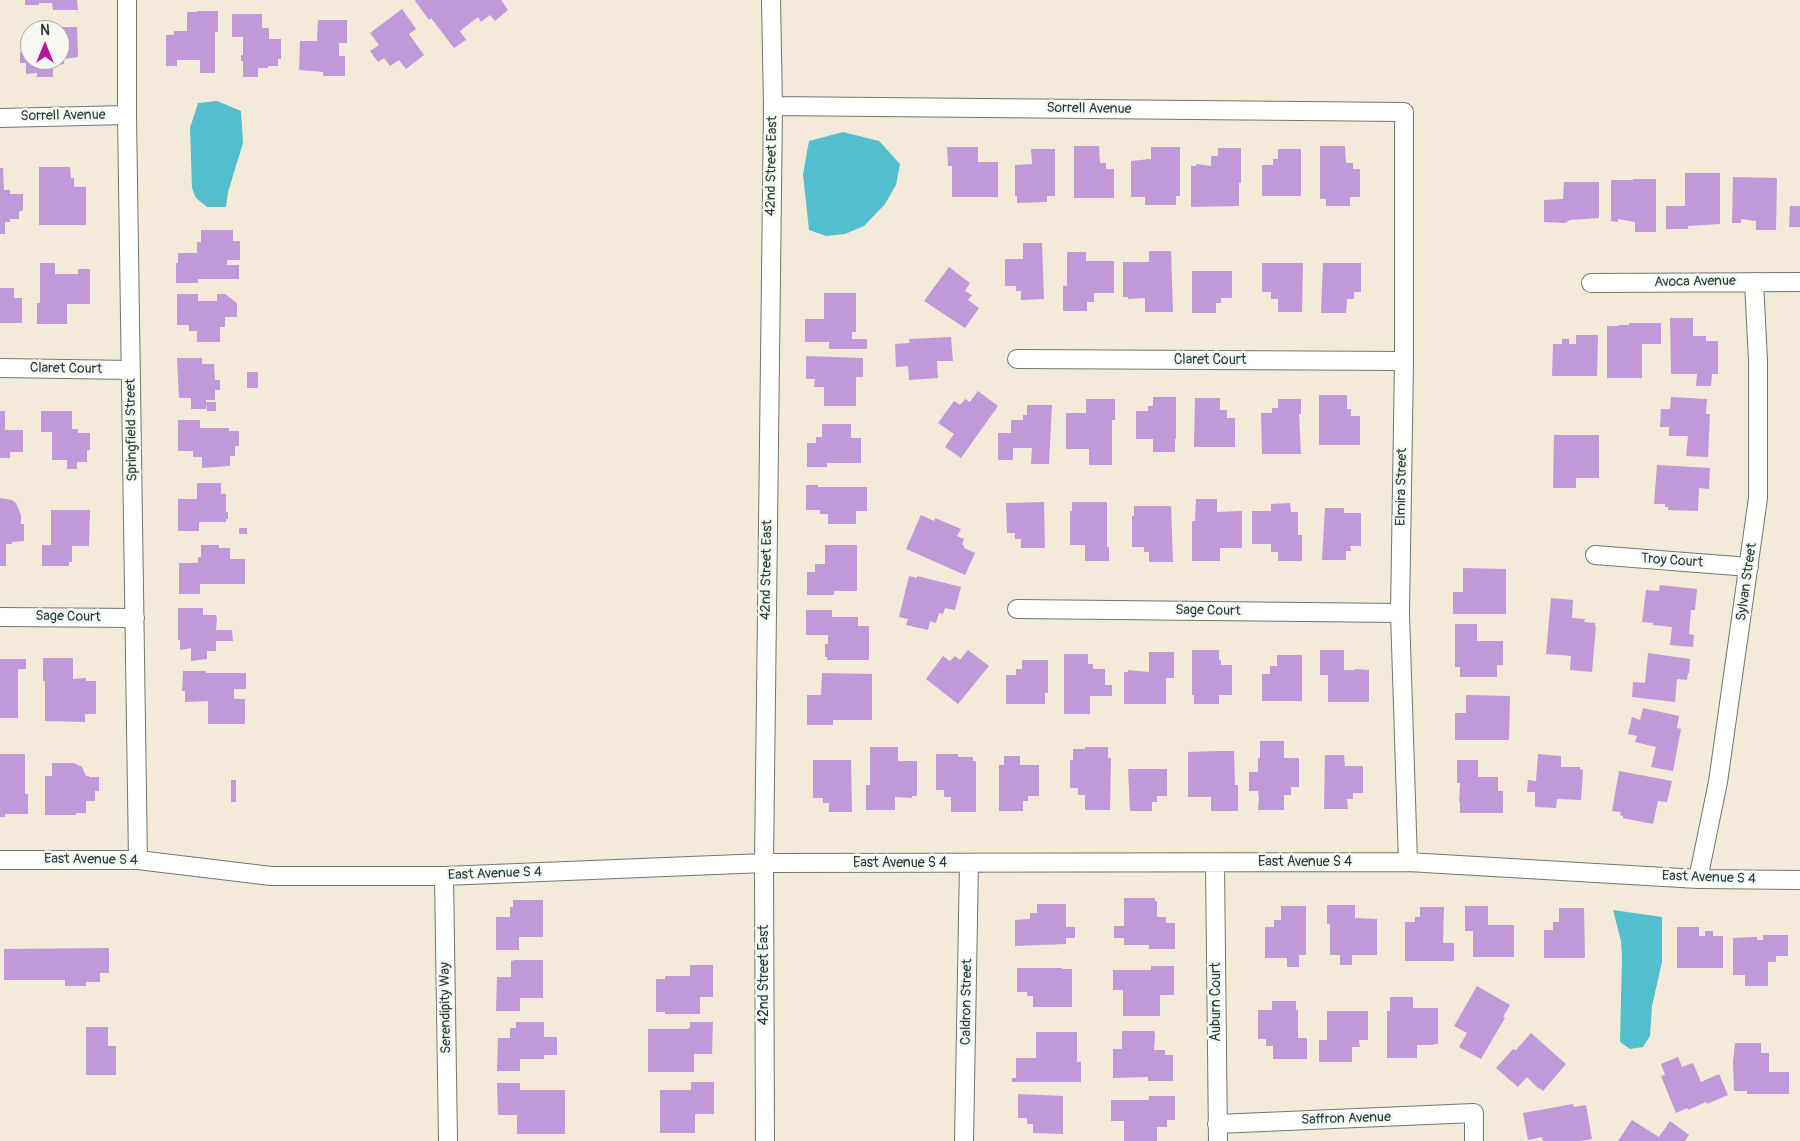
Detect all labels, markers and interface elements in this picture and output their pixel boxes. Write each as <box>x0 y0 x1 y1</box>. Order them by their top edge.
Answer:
north arrow <box>20 20 70 70</box>
text: N <box>40 22 50 39</box>
street label: Sorrell Avenue <box>1046 100 1132 118</box>
street label: Sorrell Avenue <box>20 107 106 125</box>
street label: 42nd Street East <box>763 116 781 216</box>
street label: Avoca Avenue <box>1654 273 1736 291</box>
street label: Claret Court <box>1174 352 1246 368</box>
street label: Claret Court <box>30 360 102 378</box>
street label: Springfield Street <box>123 378 141 482</box>
street label: Elmira Street <box>1393 448 1411 526</box>
street label: 42nd Street East <box>758 520 776 620</box>
street label: Sylvan Street <box>1733 542 1761 622</box>
street label: Troy Court <box>1640 550 1704 572</box>
street label: Sage Court <box>1175 602 1241 620</box>
street label: Sage Court <box>35 608 101 626</box>
street label: East Avenue S 4 <box>44 851 138 869</box>
street label: East Avenue S 4 <box>1258 854 1352 870</box>
street label: East Avenue S 4 <box>853 855 947 871</box>
street label: East Avenue S 4 <box>448 864 542 884</box>
street label: East Avenue S 4 <box>1662 868 1756 888</box>
street label: 42nd Street East <box>756 925 772 1025</box>
street label: Caldron Street <box>958 959 976 1045</box>
street label: Serendipity Way <box>437 962 455 1054</box>
street label: Auburn Court <box>1208 962 1224 1042</box>
street label: Saffron Avenue <box>1301 1109 1391 1129</box>

